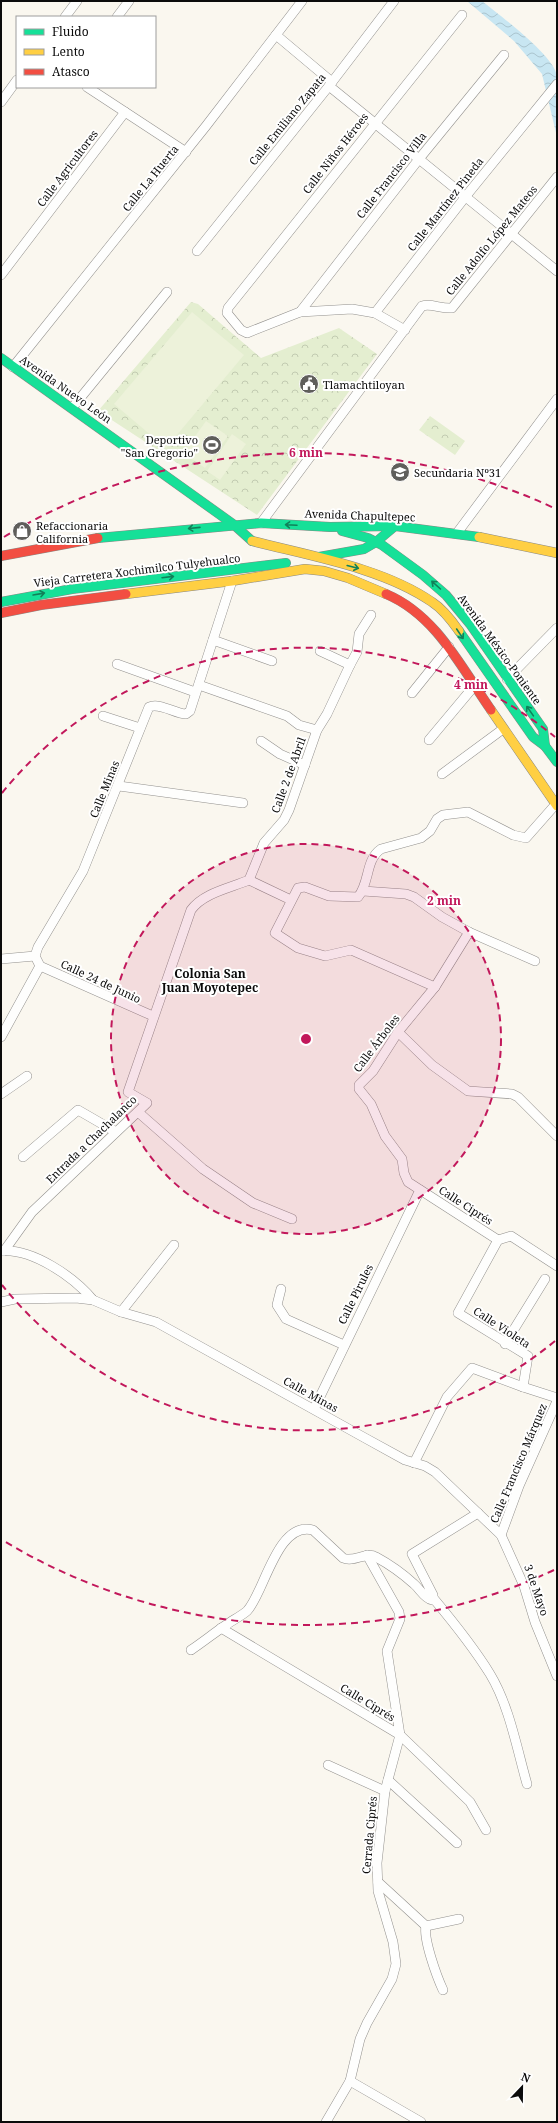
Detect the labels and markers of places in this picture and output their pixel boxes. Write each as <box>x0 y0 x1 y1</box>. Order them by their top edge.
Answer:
public building icon: Tlamachtiloyan <box>298 373 320 395</box>
place label: Tlamachtiloyan <box>323 377 405 392</box>
place label: Deportivo "San Gregorio" <box>121 432 198 460</box>
sports icon: Deportivo "San Gregorio" <box>201 434 223 456</box>
school or university icon: Secundaria Nº31 <box>389 461 411 483</box>
place label: Secundaria Nº31 <box>414 465 501 480</box>
place label: Refaccionaria California <box>36 518 108 546</box>
shop icon: Refaccionaria California <box>11 520 33 542</box>
centre of rings <box>299 1032 313 1046</box>

